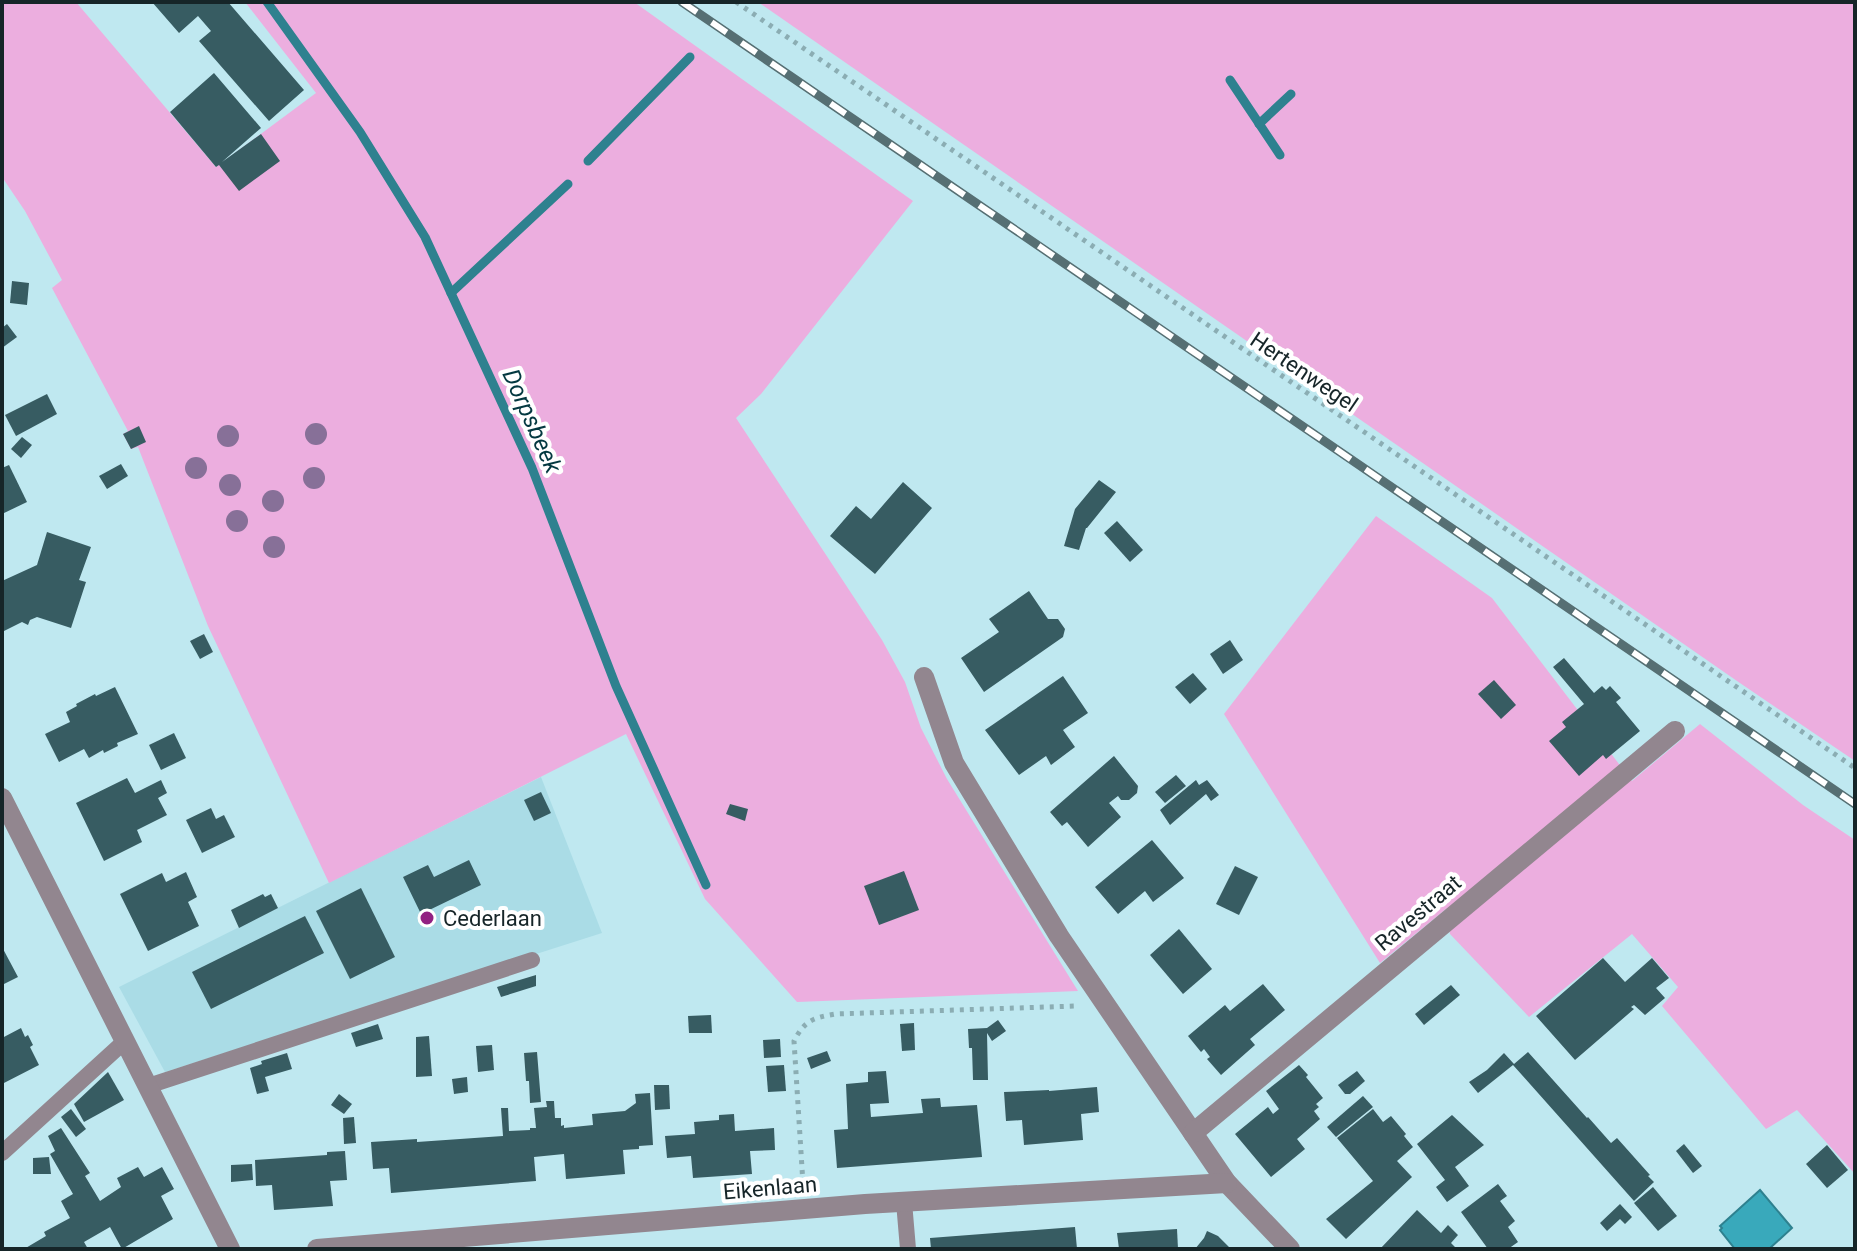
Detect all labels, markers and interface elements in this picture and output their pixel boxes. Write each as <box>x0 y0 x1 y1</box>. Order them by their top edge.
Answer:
street label: Hertenwegel <box>1246 327 1362 417</box>
water label: Dorpsbeek <box>497 365 568 479</box>
street label: Ravestraat <box>1370 870 1466 956</box>
place label: Cederlaan <box>443 906 542 931</box>
marker: Cederlaan <box>418 909 436 927</box>
street label: Eikenlaan <box>722 1171 818 1205</box>

